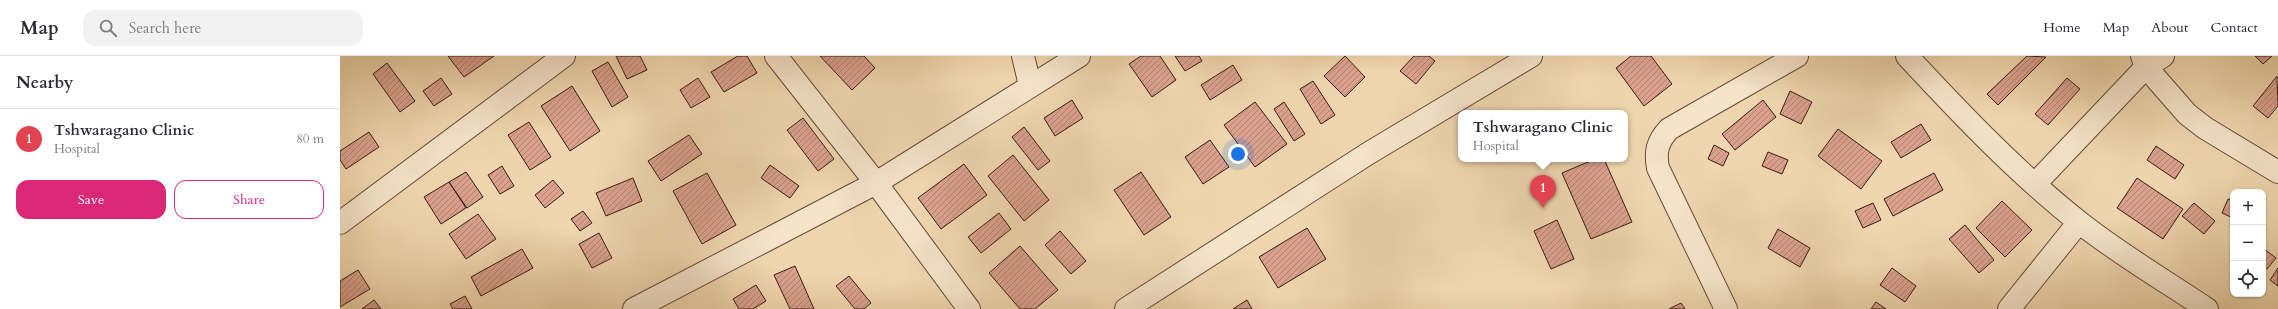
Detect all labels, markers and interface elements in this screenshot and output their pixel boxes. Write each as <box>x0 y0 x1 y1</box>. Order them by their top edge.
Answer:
search box <box>83 10 363 46</box>
text: Map <box>20 15 59 41</box>
icon: search <box>97 17 119 39</box>
text: Search here <box>129 18 201 38</box>
text: Home <box>2043 18 2081 37</box>
text: Map <box>2103 18 2129 37</box>
text: About <box>2151 18 2188 37</box>
text: Contact <box>2210 18 2258 37</box>
text: Nearby <box>16 71 73 94</box>
popup <box>1458 110 1628 162</box>
text: Tshwaragano Clinic <box>1473 117 1613 137</box>
text: Tshwaragano Clinic <box>54 120 194 140</box>
text: 1 <box>26 130 32 148</box>
text: 80 m <box>296 130 324 148</box>
text: Hospital <box>1473 137 1519 155</box>
text: Hospital <box>54 140 100 158</box>
your location <box>1228 144 1248 164</box>
pin: 1 <box>1530 175 1556 208</box>
button: Save <box>16 180 166 219</box>
button: Share <box>174 180 324 219</box>
map controls <box>2230 189 2266 297</box>
button: + <box>2230 189 2266 225</box>
button: − <box>2230 225 2266 261</box>
button: locate <box>2230 261 2266 297</box>

